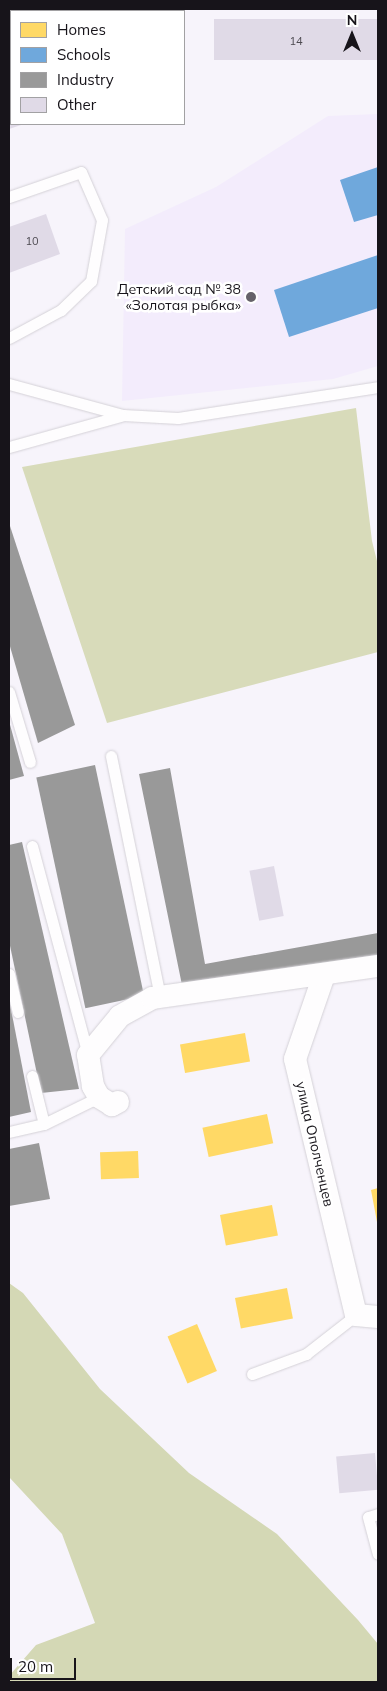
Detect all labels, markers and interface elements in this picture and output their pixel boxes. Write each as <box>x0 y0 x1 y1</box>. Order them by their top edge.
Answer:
legend <box>10 10 185 125</box>
north arrow <box>327 10 377 60</box>
text: N <box>347 11 357 29</box>
text: Homes <box>57 20 106 39</box>
house number: 14 <box>289 34 303 48</box>
text: Schools <box>57 45 111 64</box>
text: Industry <box>57 70 114 89</box>
text: Other <box>57 95 96 114</box>
house number: 10 <box>25 234 39 248</box>
place label: Детский сад № 38 «Золотая рыбка» <box>117 281 241 314</box>
marker: Детский сад № 38 «Золотая рыбка» <box>245 291 257 303</box>
street label: улица Ополченцев <box>292 1080 338 1208</box>
scale bar <box>12 1648 79 1680</box>
text: 20 m <box>18 1657 53 1676</box>

